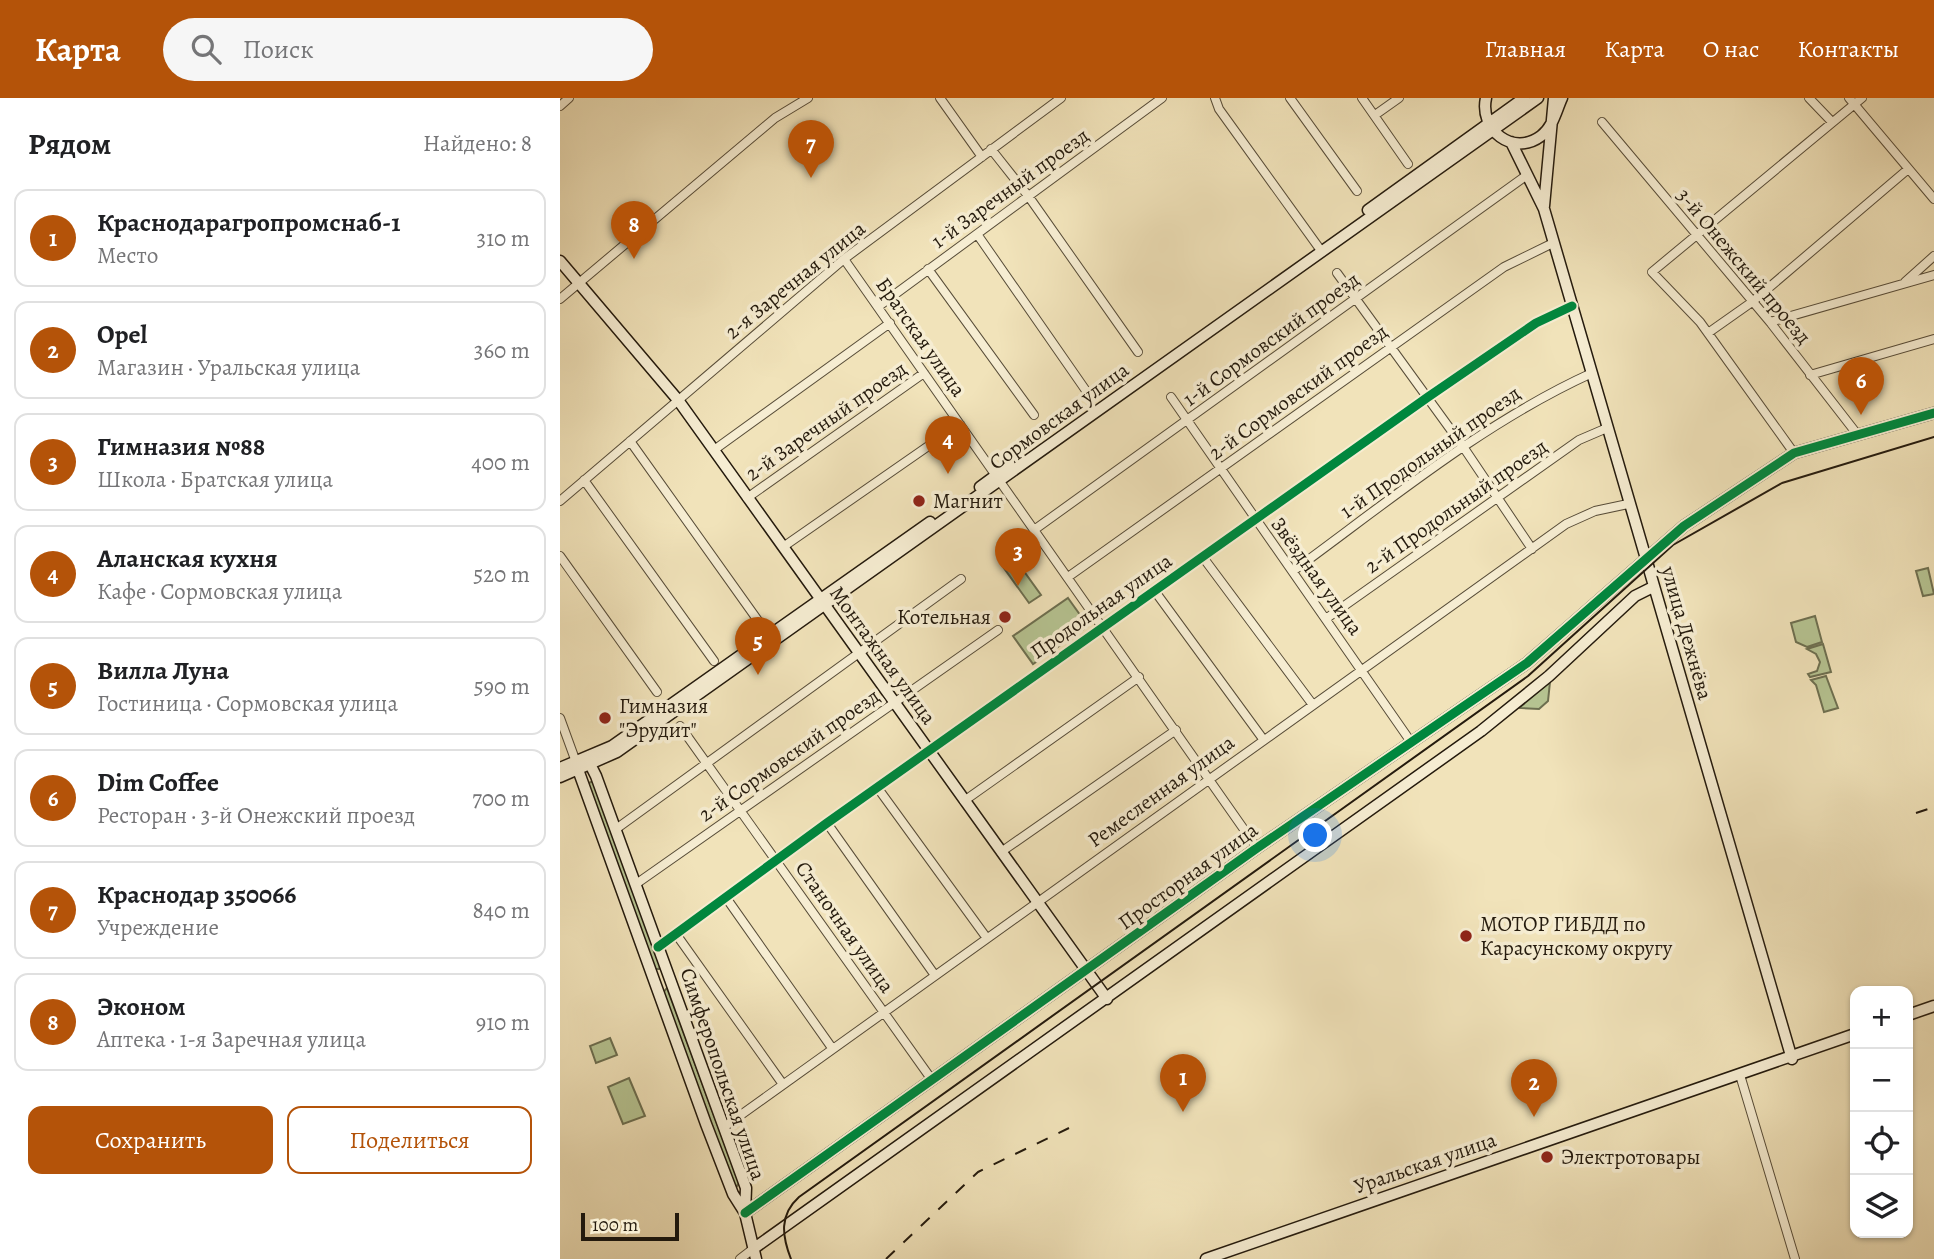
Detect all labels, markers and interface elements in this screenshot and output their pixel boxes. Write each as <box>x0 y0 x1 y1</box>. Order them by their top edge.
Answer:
search box <box>163 18 653 81</box>
text: Карта <box>35 27 121 72</box>
icon: search <box>187 30 225 68</box>
text: Поиск <box>243 32 314 67</box>
text: Главная <box>1485 33 1566 65</box>
text: Карта <box>1604 33 1665 65</box>
text: О нас <box>1703 33 1759 65</box>
text: Контакты <box>1797 33 1899 65</box>
pin: 7 <box>788 120 834 178</box>
street label: 1-й Заречный проезд <box>926 121 1094 255</box>
text: Рядом <box>28 124 111 164</box>
text: Найдено: 8 <box>423 128 532 159</box>
street label: 3-й Онежский проезд <box>1670 182 1818 350</box>
pin: 8 <box>611 201 657 259</box>
text: Краснодарагропромснаб-1 <box>97 205 400 240</box>
street label: 2-я Заречная улица <box>719 214 871 345</box>
text: 1 <box>49 223 57 254</box>
text: 310 m <box>477 223 530 254</box>
text: Место <box>97 240 158 271</box>
street label: 1-й Сормовский проезд <box>1177 265 1365 413</box>
street label: Братская улица <box>869 272 973 403</box>
text: Opel <box>97 317 147 352</box>
street label: 2-й Сормовский проезд <box>1203 318 1393 466</box>
text: 2 <box>47 335 59 366</box>
text: 360 m <box>474 335 530 366</box>
text: Магазин · Уральская улица <box>97 352 360 383</box>
street label: 2-й Заречный проезд <box>740 355 912 487</box>
street label: Сормовская улица <box>984 356 1135 476</box>
pin: 6 <box>1838 357 1884 415</box>
street label: 1-й Продольный проезд <box>1334 379 1526 525</box>
pin: 4 <box>925 416 971 474</box>
text: Гимназия №88 <box>97 429 265 464</box>
street label: 2-й Продольный проезд <box>1359 432 1553 580</box>
text: 3 <box>48 447 58 478</box>
text: 400 m <box>471 447 530 478</box>
text: Школа · Братская улица <box>97 464 333 495</box>
place label: Магнит <box>933 487 1003 515</box>
marker: Магнит <box>911 493 927 509</box>
street label: Звёздная улица <box>1265 511 1370 641</box>
pin: 3 <box>995 528 1041 586</box>
text: Аланская кухня <box>97 541 278 576</box>
street label: Продольная улица <box>1025 546 1178 665</box>
text: 4 <box>48 559 58 590</box>
text: 520 m <box>473 559 530 590</box>
street label: улица Дежнёва <box>1654 562 1720 703</box>
text: Кафе · Сормовская улица <box>97 576 342 607</box>
street label: Монтажная улица <box>823 580 943 730</box>
place label: Котельная <box>897 603 991 631</box>
marker: Котельная <box>997 609 1013 625</box>
pin: 5 <box>735 617 781 675</box>
text: Вилла Луна <box>97 653 229 688</box>
text: 5 <box>48 671 58 702</box>
text: 590 m <box>474 671 530 702</box>
street label: 2-й Сормовский проезд <box>693 682 885 828</box>
text: Гостиница · Сормовская улица <box>97 688 398 719</box>
place label: Гимназия "Эрудит" <box>619 692 708 744</box>
marker: Гимназия "Эрудит" <box>597 710 613 726</box>
street label: Ремесленная улица <box>1082 728 1240 854</box>
text: Dim Coffee <box>97 765 219 800</box>
text: 6 <box>48 783 58 814</box>
text: 700 m <box>472 783 530 814</box>
text: Ресторан · 3-й Онежский проезд <box>97 800 415 831</box>
street label: Просторная улица <box>1112 816 1264 936</box>
your location <box>1298 818 1332 852</box>
street label: Станочная улица <box>789 856 901 999</box>
text: Краснодар 350066 <box>97 877 296 912</box>
text: 7 <box>48 895 58 926</box>
text: 840 m <box>472 895 530 926</box>
place label: МОТОР ГИБДД по Карасунскому округу <box>1480 910 1673 962</box>
text: Учреждение <box>97 912 219 943</box>
marker: МОТОР ГИБДД по Карасунскому округу <box>1458 928 1474 944</box>
street label: Симферопольская улица <box>674 964 773 1184</box>
map controls <box>1850 986 1913 1238</box>
button: + <box>1850 986 1913 1049</box>
text: Эконом <box>97 989 186 1024</box>
text: 8 <box>47 1007 59 1038</box>
text: 910 m <box>476 1007 530 1038</box>
text: Аптека · 1-я Заречная улица <box>97 1024 366 1055</box>
button: − <box>1850 1049 1913 1112</box>
pin: 1 <box>1160 1054 1206 1112</box>
pin: 2 <box>1511 1059 1557 1117</box>
button: Сохранить <box>28 1106 273 1174</box>
button: Поделиться <box>287 1106 532 1174</box>
button: locate <box>1850 1112 1913 1175</box>
street label: Уральская улица <box>1350 1125 1500 1200</box>
place label: Электротовары <box>1561 1143 1701 1171</box>
marker: Электротовары <box>1539 1149 1555 1165</box>
button: layers <box>1850 1175 1913 1238</box>
scale bar <box>581 1210 679 1242</box>
text: 100 m <box>592 1212 638 1238</box>

